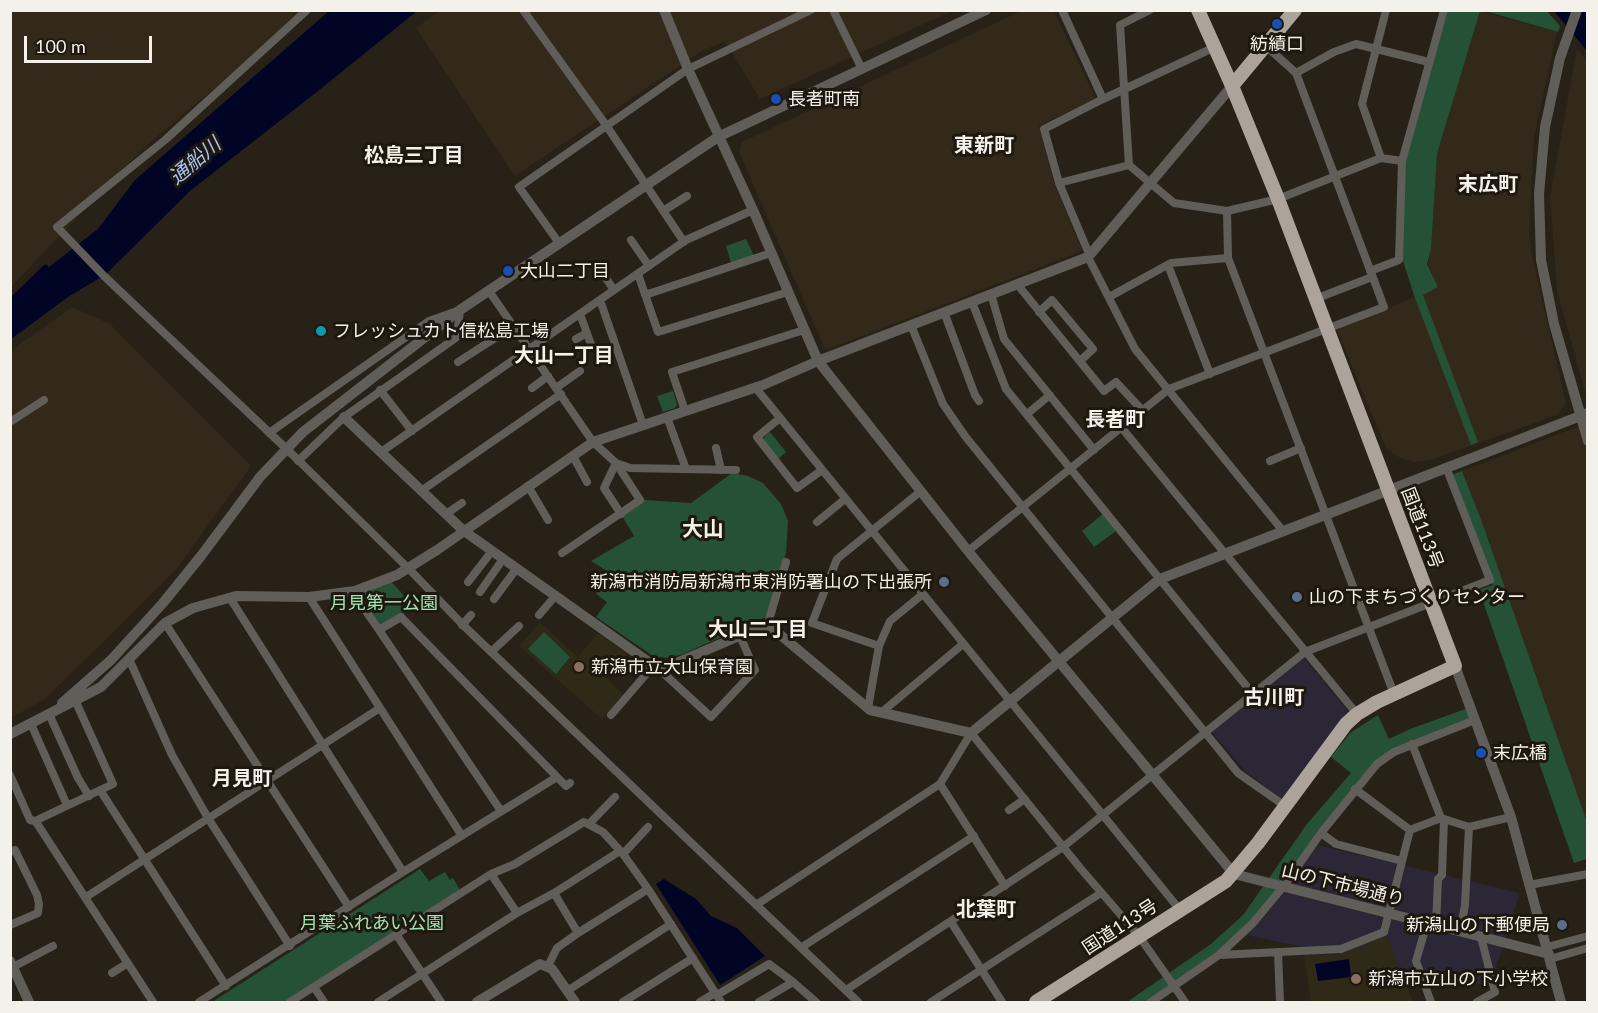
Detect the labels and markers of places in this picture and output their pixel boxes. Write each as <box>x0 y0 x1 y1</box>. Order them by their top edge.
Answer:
marker: 紡績口 <box>1270 17 1284 31</box>
place label: 紡績口 <box>1250 33 1304 55</box>
place label: 長者町南 <box>788 88 860 110</box>
marker: 長者町南 <box>769 92 783 106</box>
place label: 大山二丁目 <box>520 260 610 282</box>
marker: 大山二丁目 <box>501 264 515 278</box>
place label: フレッシュカト信松島工場 <box>333 320 549 342</box>
marker: フレッシュカト信松島工場 <box>314 324 328 338</box>
place label: 新潟市消防局新潟市東消防署山の下出張所 <box>590 571 932 593</box>
marker: 新潟市消防局新潟市東消防署山の下出張所 <box>937 575 951 589</box>
place label: 山の下まちづくりセンター <box>1309 586 1525 608</box>
marker: 山の下まちづくりセンター <box>1290 590 1304 604</box>
place label: 新潟市立大山保育園 <box>591 656 753 678</box>
marker: 新潟市立大山保育園 <box>572 660 586 674</box>
place label: 末広橋 <box>1493 742 1547 764</box>
marker: 末広橋 <box>1474 746 1488 760</box>
place label: 新潟山の下郵便局 <box>1406 914 1550 936</box>
marker: 新潟山の下郵便局 <box>1555 918 1569 932</box>
place label: 新潟市立山の下小学校 <box>1368 968 1548 990</box>
marker: 新潟市立山の下小学校 <box>1349 972 1363 986</box>

